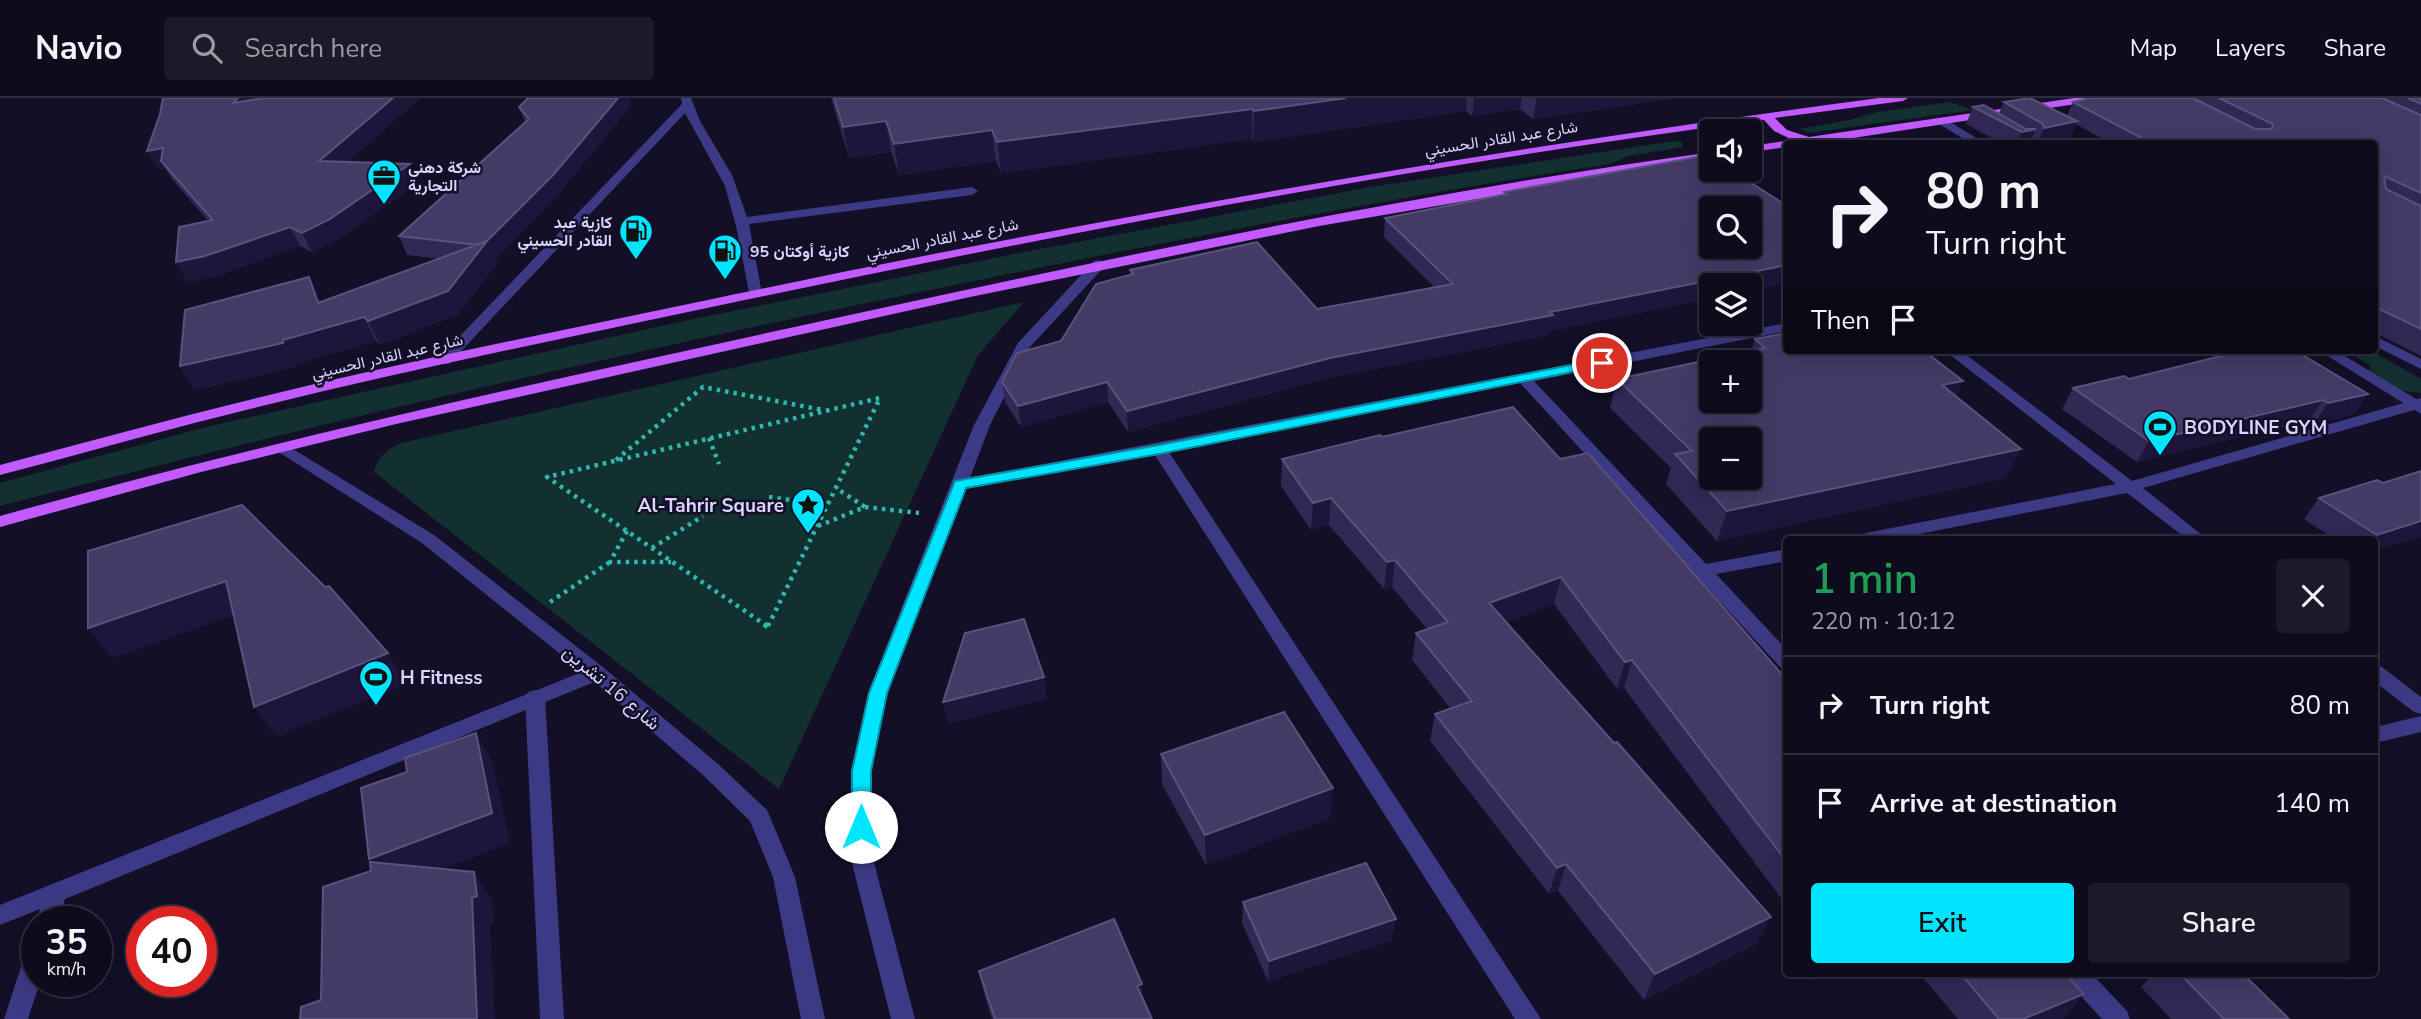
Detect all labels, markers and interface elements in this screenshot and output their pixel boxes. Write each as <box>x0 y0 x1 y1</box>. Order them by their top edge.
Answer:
search box <box>164 17 654 80</box>
text: Navio <box>35 26 122 71</box>
icon: search <box>188 29 226 67</box>
text: Search here <box>244 31 382 66</box>
text: Map <box>2130 32 2177 64</box>
text: Layers <box>2215 32 2286 64</box>
text: Share <box>2324 32 2386 64</box>
street label: شارع عبد القادر الحسيني <box>1423 116 1580 164</box>
map controls <box>1699 119 1762 490</box>
button: sound <box>1699 119 1762 182</box>
office icon: شركة دهني التجارية <box>365 157 403 206</box>
place label: شركة دهني التجارية <box>408 157 481 197</box>
text: 80 m <box>1926 158 2041 225</box>
icon: right <box>1811 168 1902 259</box>
button: search <box>1699 196 1762 259</box>
place label: كازية عبد القادر الحسيني <box>517 212 612 254</box>
fuel station icon: كازية عبد القادر الحسيني <box>617 212 655 261</box>
street label: شارع عبد القادر الحسيني <box>864 213 1021 267</box>
text: Turn right <box>1926 222 2066 265</box>
fuel station icon: كازية أوكتان 95 <box>706 232 744 281</box>
place label: كازية أوكتان 95 <box>750 241 849 263</box>
button: layers <box>1699 273 1762 336</box>
icon: arrive <box>1884 301 1922 339</box>
text: Then <box>1811 303 1870 338</box>
street label: شارع عبد القادر الحسيني <box>309 329 466 387</box>
pin <box>1572 333 1632 393</box>
icon: arrive <box>1583 344 1621 382</box>
button: + <box>1699 350 1762 413</box>
sports icon: BODYLINE GYM <box>2141 408 2179 457</box>
place label: BODYLINE GYM <box>2184 415 2327 441</box>
button: − <box>1699 427 1762 490</box>
place icon: Al-Tahrir Square <box>789 486 827 535</box>
place label: Al-Tahrir Square <box>637 493 784 519</box>
text: 1 min <box>1811 551 1918 608</box>
button: close <box>2276 559 2350 633</box>
text: 220 m · 10:12 <box>1811 606 1956 637</box>
street label: شارع 16 تشرين <box>557 639 666 736</box>
sports icon: H Fitness <box>357 658 395 707</box>
place label: H Fitness <box>400 665 483 691</box>
icon: right <box>1811 686 1849 724</box>
text: Turn right <box>1870 688 1989 723</box>
text: 80 m <box>2290 688 2350 723</box>
icon: arrive <box>1811 784 1849 822</box>
text: Arrive at destination <box>1870 786 2117 821</box>
text: 140 m <box>2274 786 2350 821</box>
position arrow <box>824 790 898 864</box>
button: Exit <box>1811 883 2074 963</box>
button: Share <box>2088 883 2350 963</box>
speed limit sign: 40 <box>126 906 217 997</box>
text: 35 <box>45 919 88 966</box>
text: km/h <box>47 957 86 981</box>

